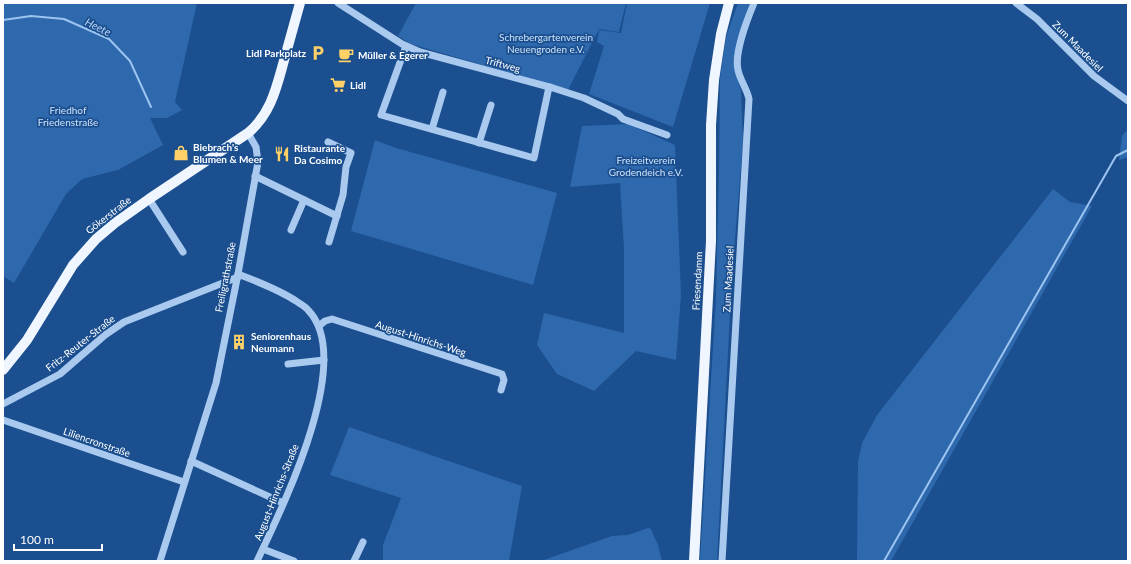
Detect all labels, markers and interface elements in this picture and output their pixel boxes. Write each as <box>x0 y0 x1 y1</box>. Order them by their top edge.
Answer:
water label: Heete <box>83 15 113 38</box>
street label: Zum Maadesiel <box>1050 18 1106 74</box>
park label: Schrebergartenverein Neuengroden e.V. <box>499 31 593 55</box>
parking icon: Lidl Parkplatz <box>309 44 327 62</box>
cafe icon: Müller & Egerer <box>337 46 355 64</box>
place label: Lidl Parkplatz <box>246 47 306 59</box>
place label: Müller & Egerer <box>358 49 428 61</box>
street label: Triftweg <box>484 54 522 74</box>
supermarket icon: Lidl <box>329 76 347 94</box>
place label: Lidl <box>350 79 366 91</box>
park label: Friedhof Friedenstraße <box>38 104 98 128</box>
place label: Biebrach's Blumen & Meer <box>193 141 263 165</box>
place label: Ristaurante Da Cosimo <box>294 142 346 166</box>
shop icon: Biebrach's Blumen & Meer <box>172 144 190 162</box>
restaurant icon: Ristaurante Da Cosimo <box>273 145 291 163</box>
park label: Freizeitverein Grodendeich e.V. <box>609 154 683 178</box>
street label: Gökerstraße <box>83 194 133 236</box>
street label: Freiligrathstraße <box>212 241 238 313</box>
street label: Zum Maadesiel <box>720 245 736 313</box>
street label: Friesendamm <box>689 251 705 311</box>
street label: Fritz-Reuter-Straße <box>43 312 117 374</box>
street label: August-Hinrichs-Weg <box>374 318 468 358</box>
place label: Seniorenhaus Neumann <box>251 330 312 354</box>
building icon: Seniorenhaus Neumann <box>230 333 248 351</box>
street label: Liliencronstraße <box>62 425 132 459</box>
street label: August-Hinrichs-Straße <box>251 442 301 542</box>
scale bar <box>14 526 102 552</box>
text: 100 m <box>20 532 54 547</box>

